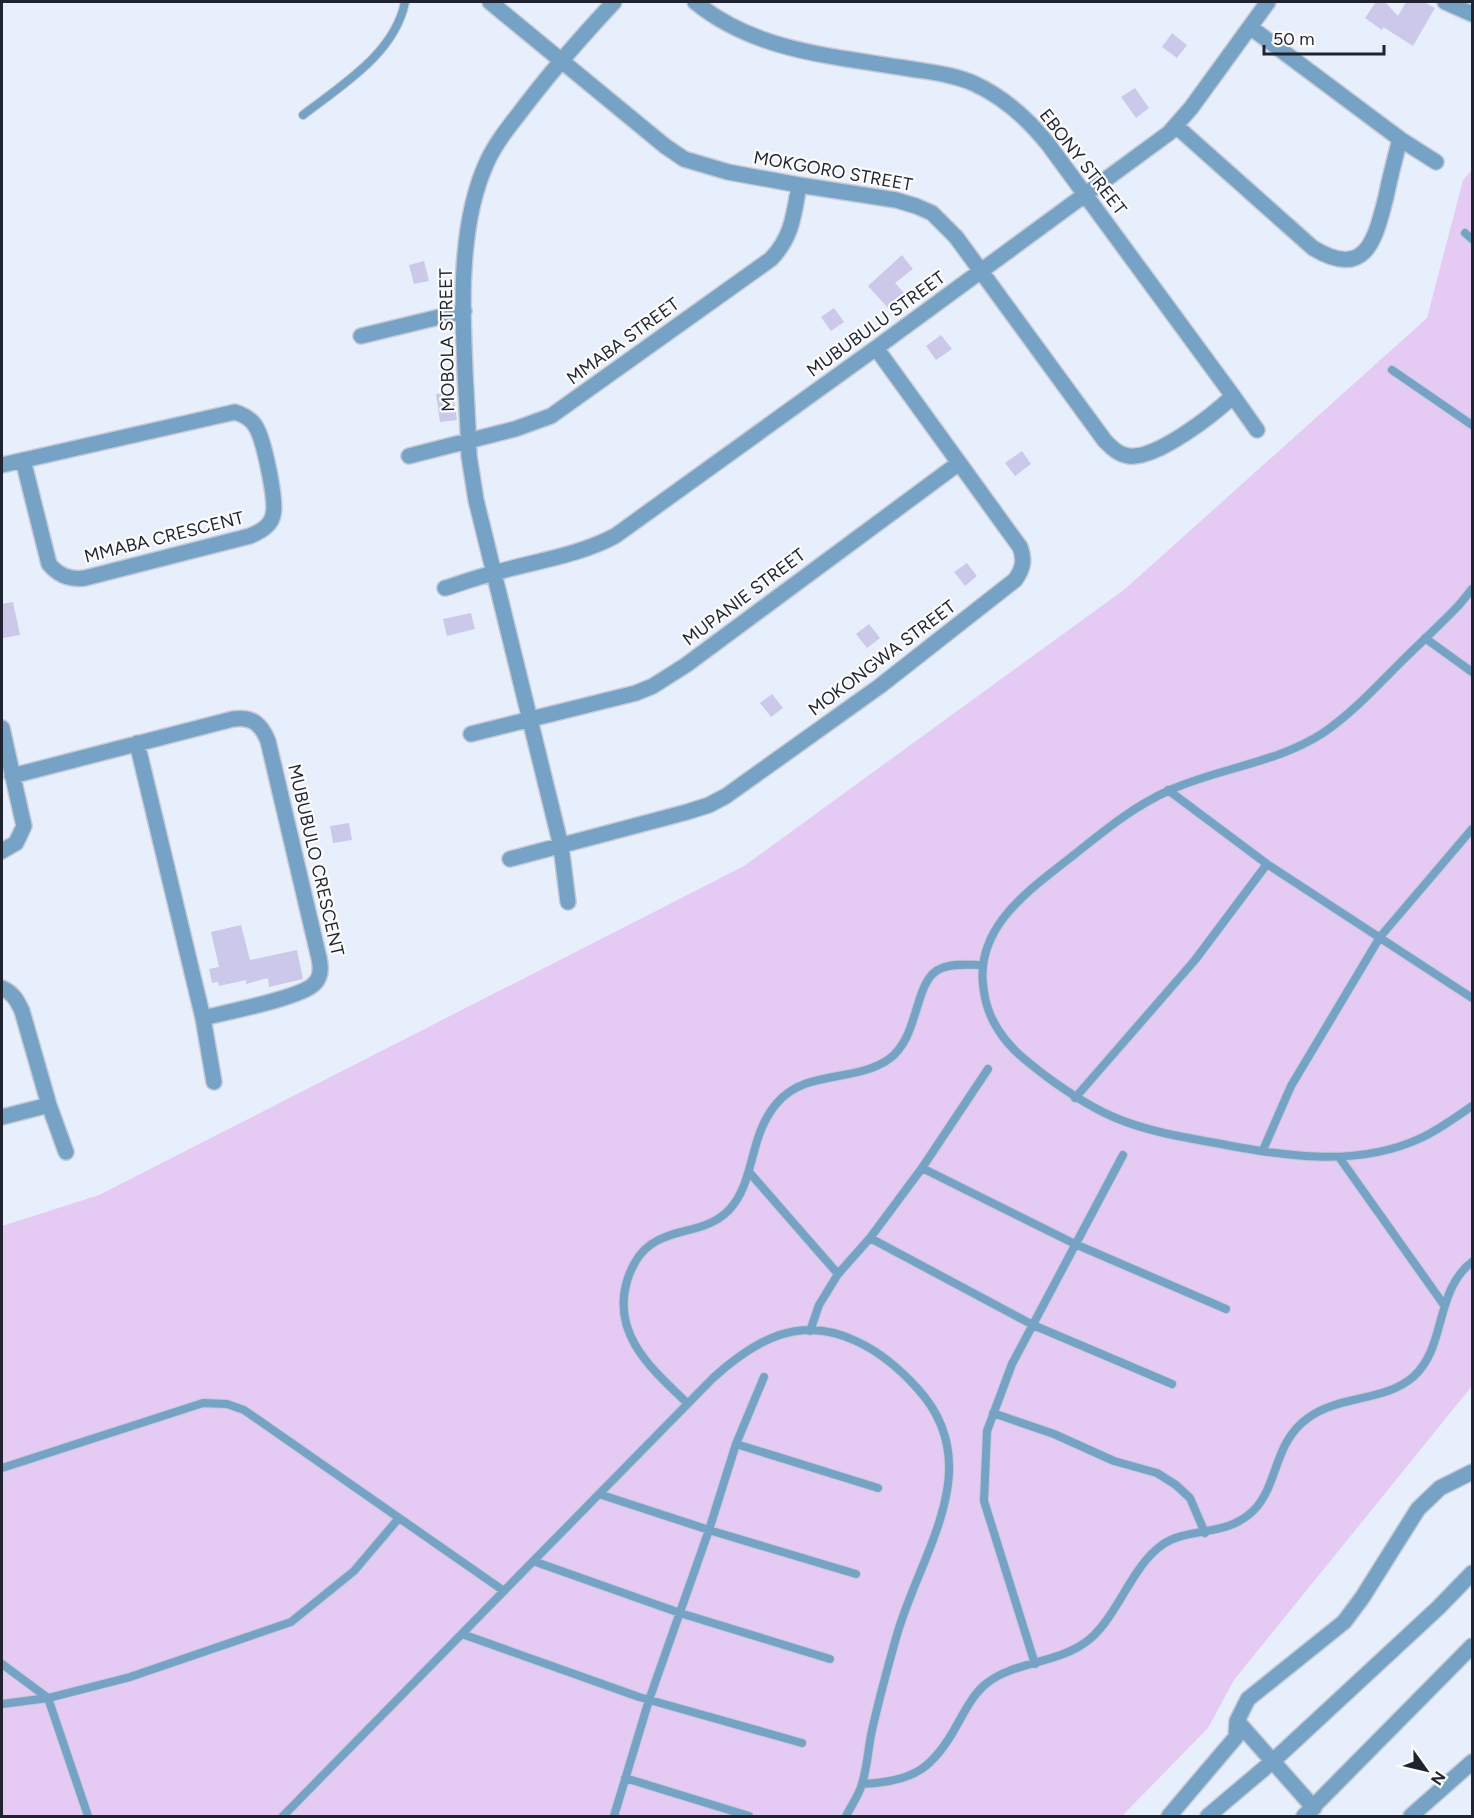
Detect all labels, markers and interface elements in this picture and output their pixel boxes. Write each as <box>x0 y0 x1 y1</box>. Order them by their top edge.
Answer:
scale bar <box>1264 18 1384 56</box>
text: 50 m <box>1273 28 1315 50</box>
street label: EBONY STREET <box>1035 105 1131 219</box>
street label: MOKGORO STREET <box>752 146 914 196</box>
street label: MUBUBULU STREET <box>803 266 949 382</box>
street label: MOBOLA STREET <box>435 268 459 412</box>
street label: MMABA STREET <box>562 293 684 389</box>
street label: MMABA CRESCENT <box>82 507 246 567</box>
street label: MUPANIE STREET <box>678 544 810 650</box>
street label: MOKONGWA STREET <box>804 595 960 721</box>
street label: MUBUBULO CRESCENT <box>283 762 349 958</box>
north arrow <box>1396 1740 1456 1800</box>
text: N <box>1427 1768 1449 1789</box>

